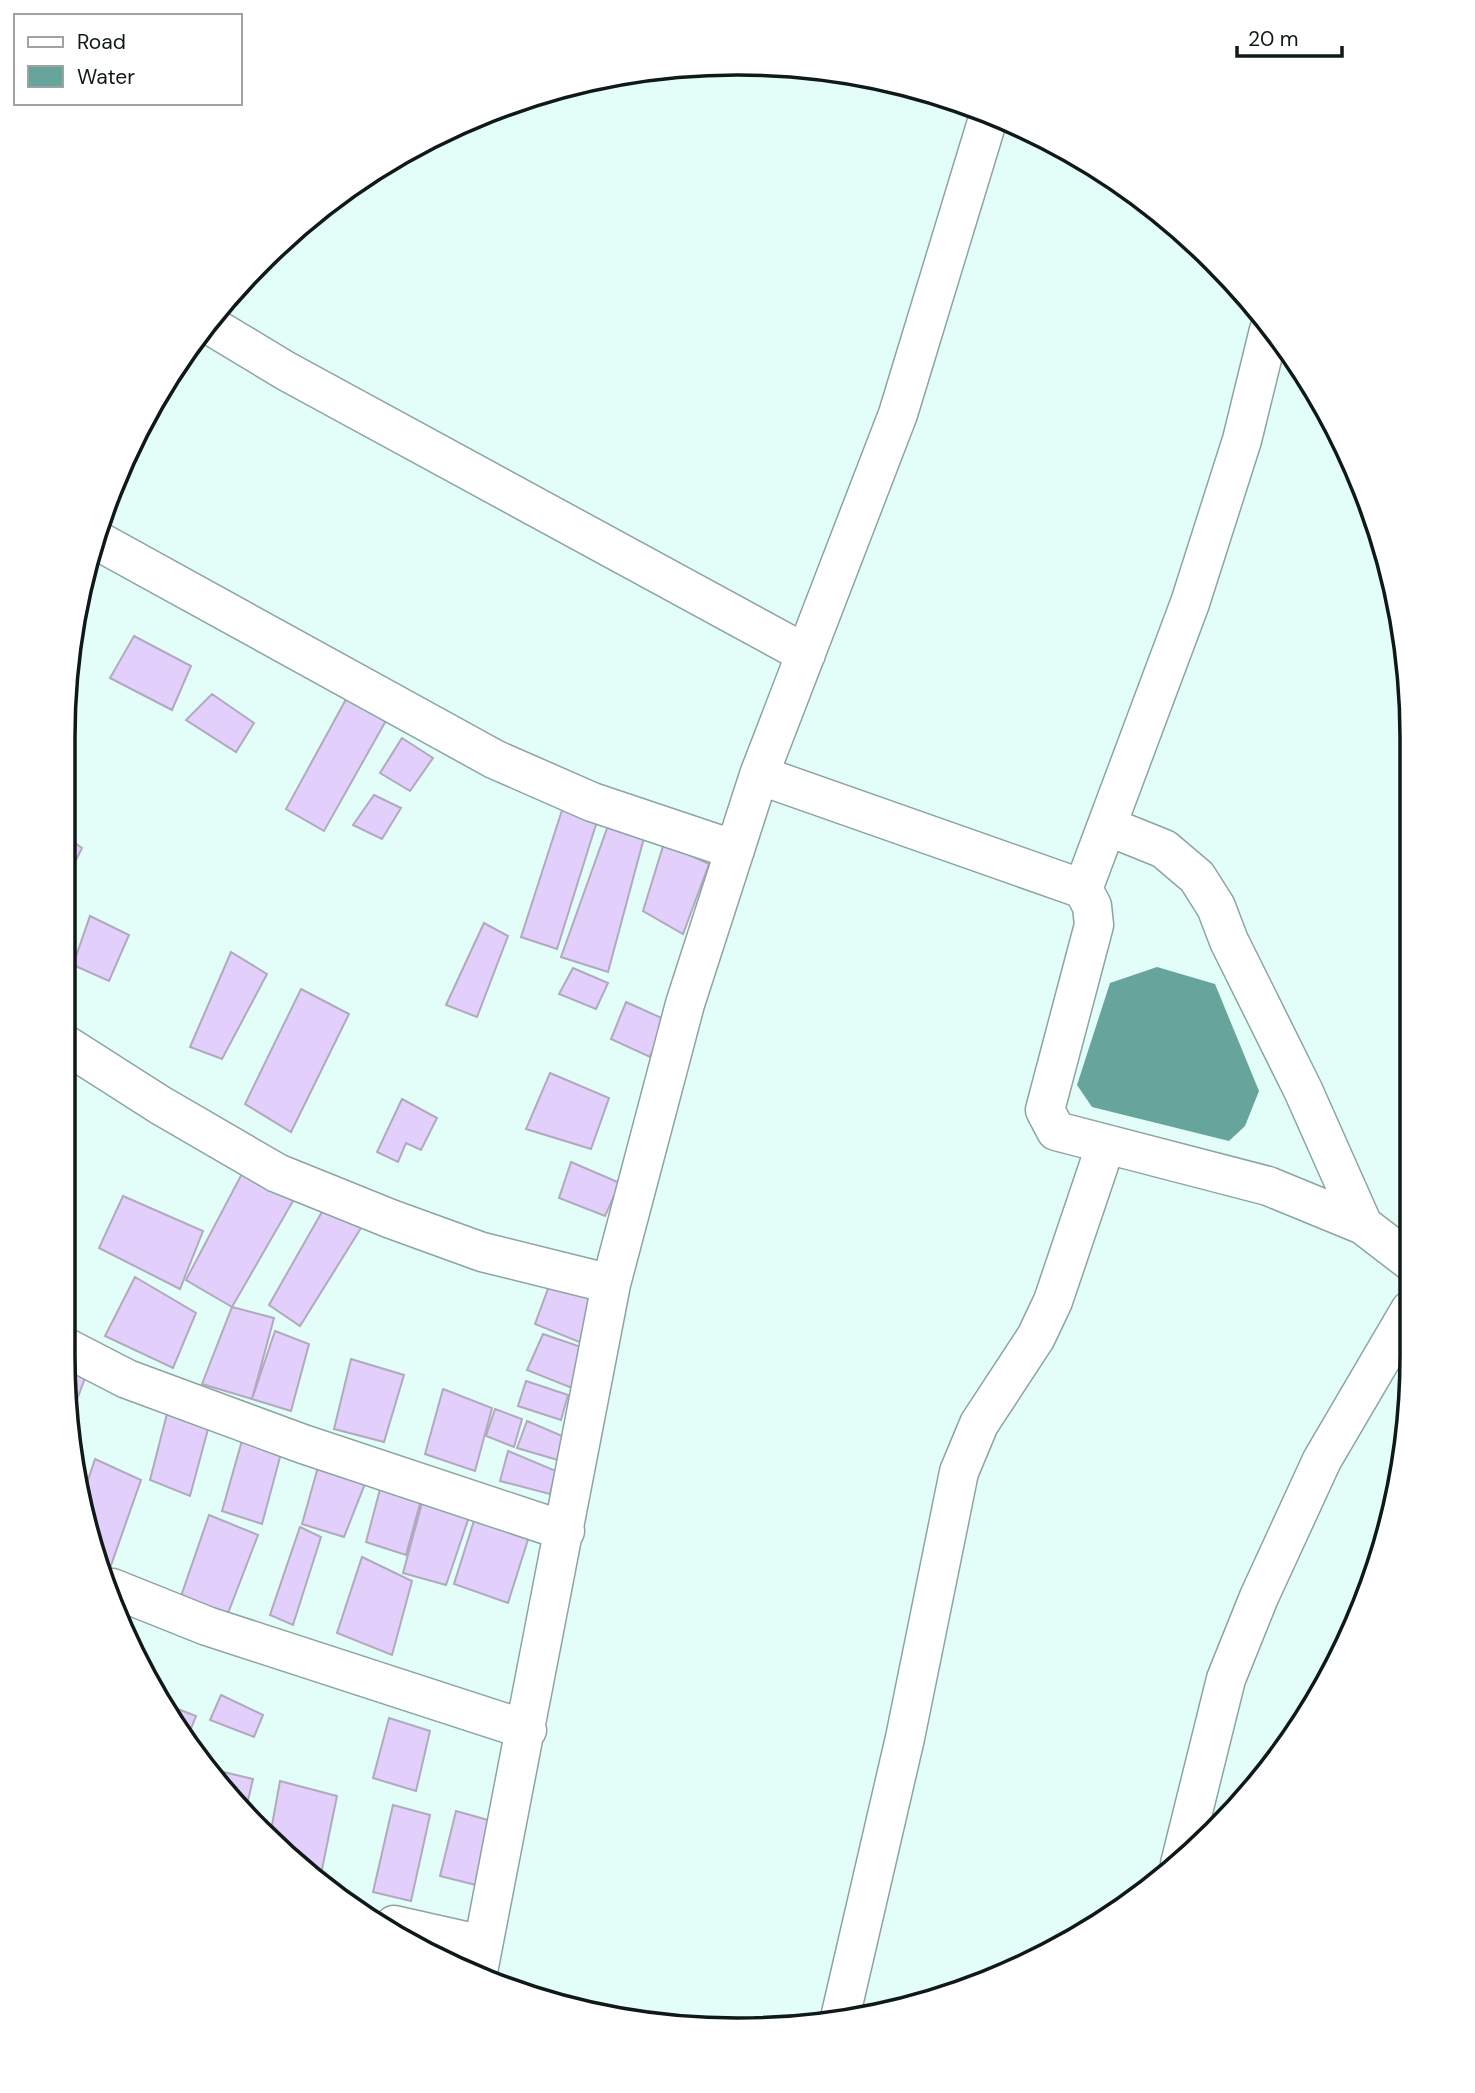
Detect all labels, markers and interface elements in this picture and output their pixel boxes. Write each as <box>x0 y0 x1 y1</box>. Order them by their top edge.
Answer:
legend <box>14 14 242 105</box>
scale bar <box>1237 14 1342 58</box>
text: 20 m <box>1248 25 1299 53</box>
text: Road <box>77 28 126 56</box>
text: Water <box>77 63 135 91</box>

